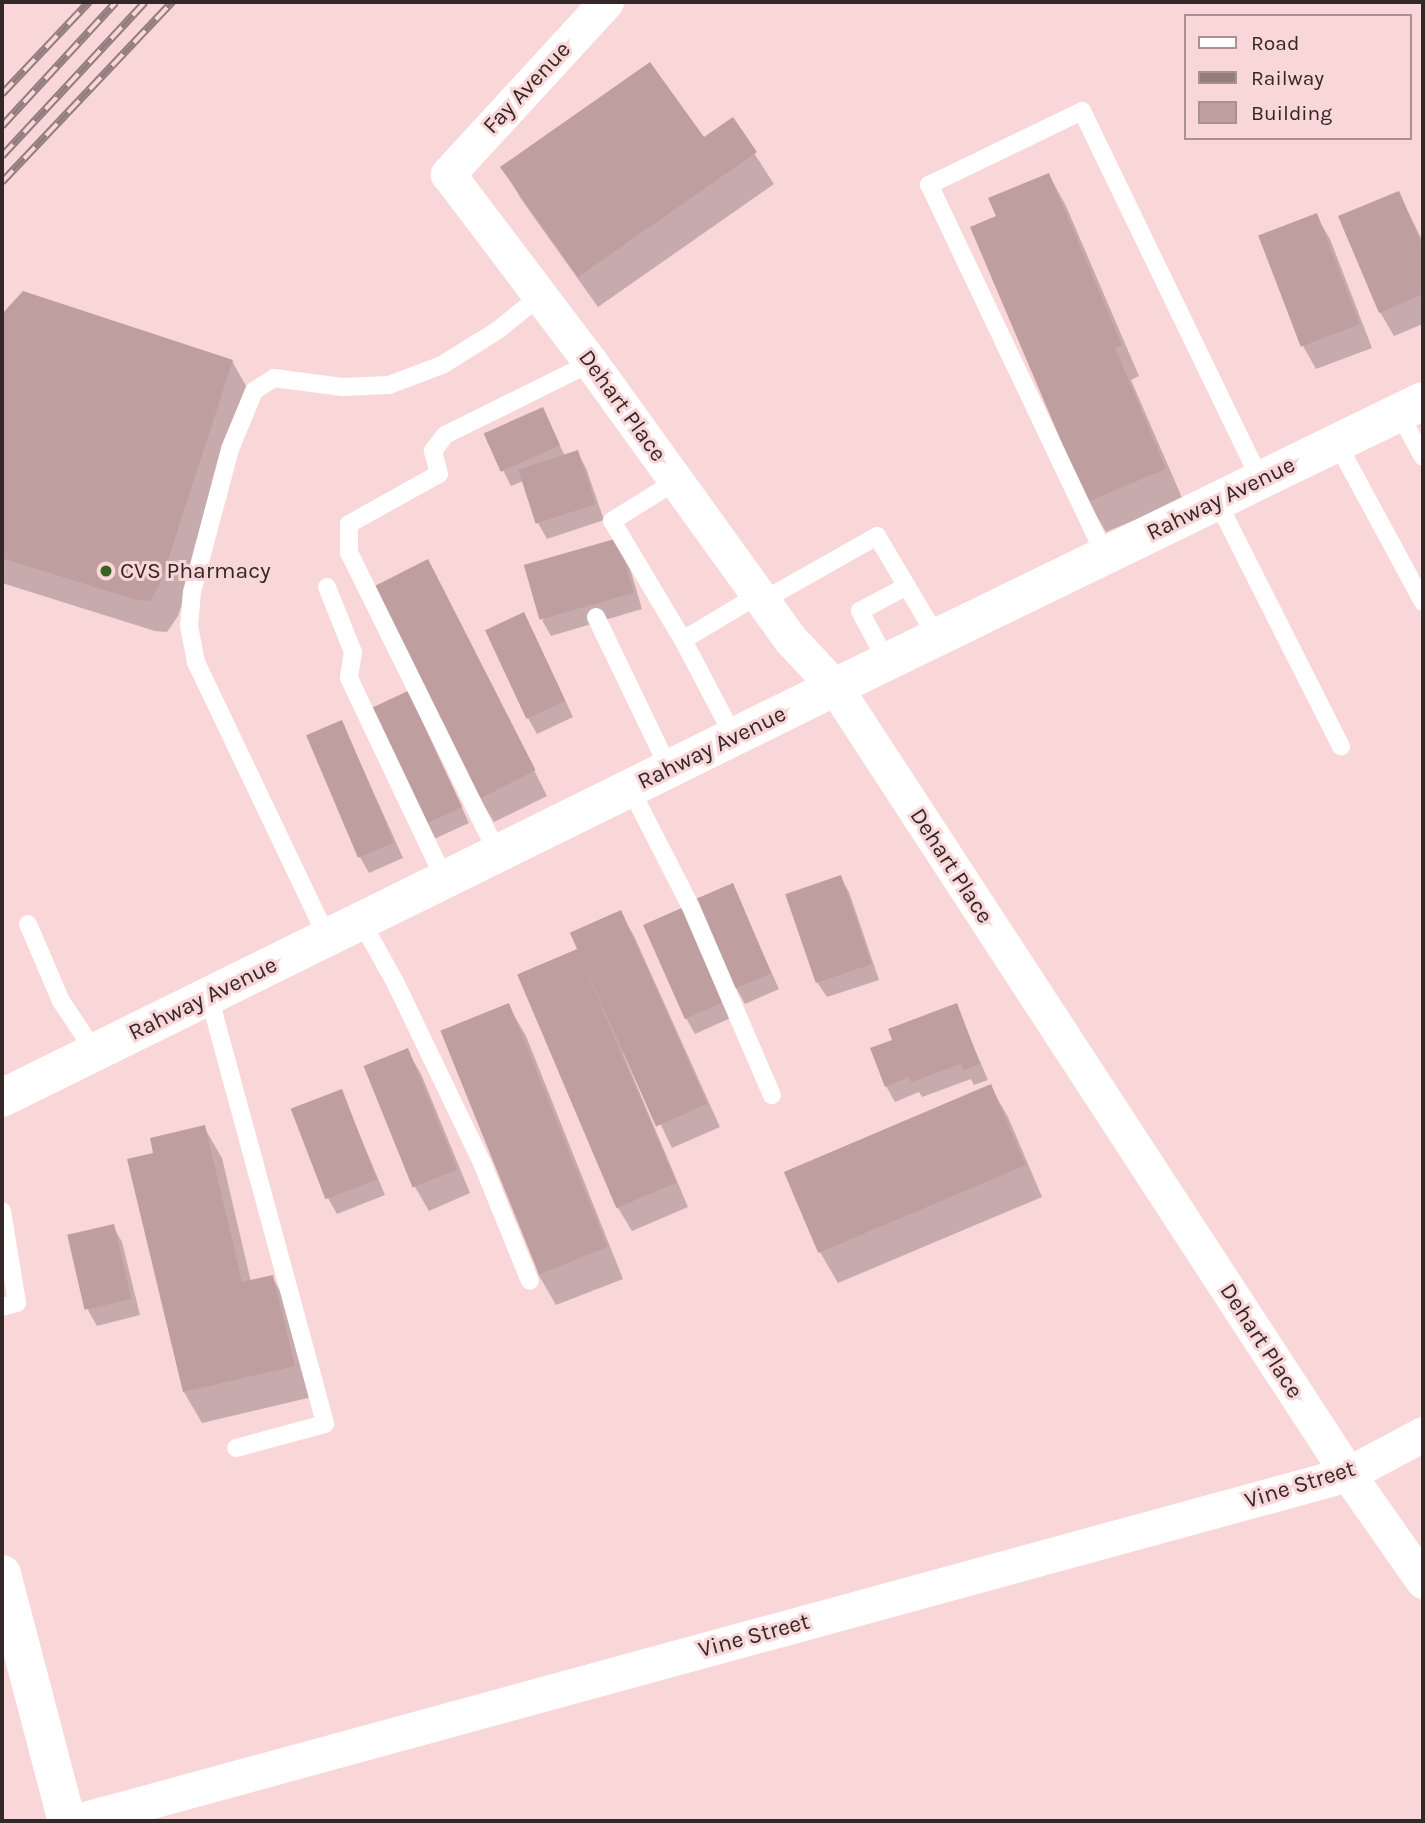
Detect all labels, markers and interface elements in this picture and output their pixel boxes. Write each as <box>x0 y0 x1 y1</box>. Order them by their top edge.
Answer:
legend <box>1184 14 1411 140</box>
text: Road <box>1251 31 1299 55</box>
street label: Fay Avenue <box>477 36 577 140</box>
text: Railway <box>1251 66 1324 90</box>
text: Building <box>1251 101 1332 125</box>
street label: Dehart Place <box>572 345 672 467</box>
street label: Rahway Avenue <box>1142 451 1300 547</box>
place label: CVS Pharmacy <box>120 557 271 585</box>
marker: CVS Pharmacy <box>98 563 114 579</box>
street label: Rahway Avenue <box>633 700 791 796</box>
street label: Dehart Place <box>904 803 998 929</box>
street label: Rahway Avenue <box>124 951 282 1047</box>
street label: Dehart Place <box>1214 1278 1308 1404</box>
street label: Vine Street <box>1241 1455 1359 1515</box>
street label: Vine Street <box>695 1608 813 1664</box>

